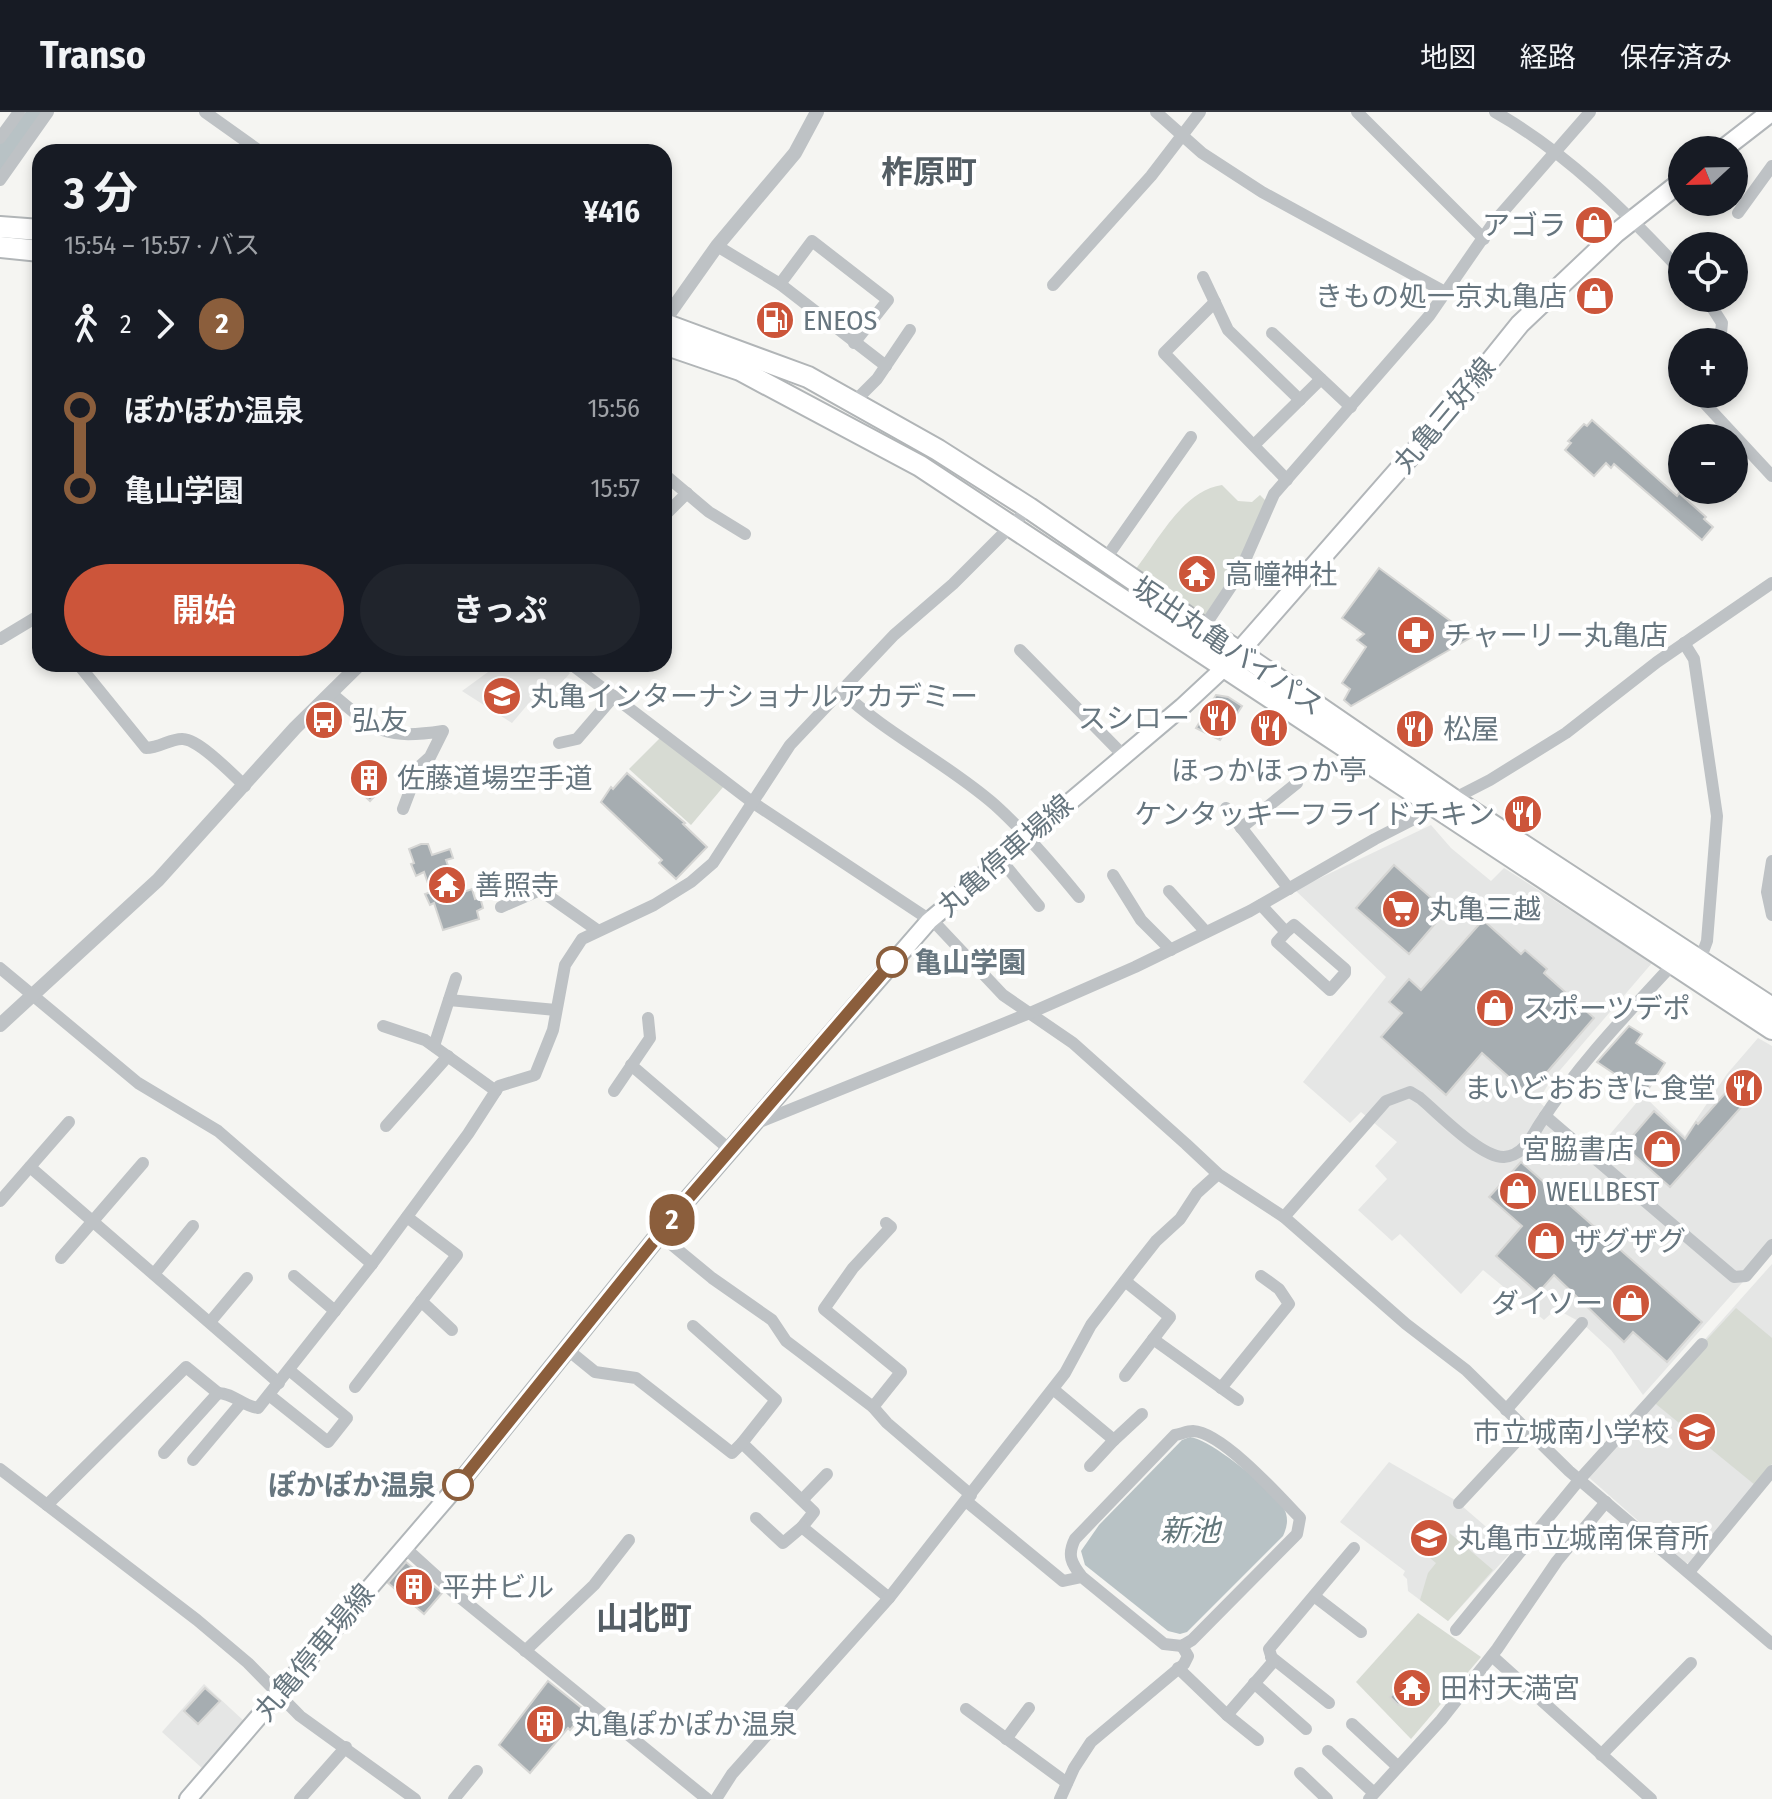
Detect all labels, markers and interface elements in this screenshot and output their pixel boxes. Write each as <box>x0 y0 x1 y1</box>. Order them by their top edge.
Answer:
text: Transo <box>40 32 146 78</box>
text: 地図 <box>1420 41 1476 74</box>
text: 経路 <box>1520 41 1576 74</box>
text: 保存済み <box>1620 41 1732 74</box>
north arrow <box>1668 136 1748 216</box>
map controls <box>1668 136 1748 504</box>
district label: 柞原町 <box>881 153 977 191</box>
text: 3 分 <box>64 167 138 220</box>
text: ¥416 <box>583 194 640 230</box>
shop icon: アゴラ <box>1573 204 1615 246</box>
place label: アゴラ <box>1482 209 1566 242</box>
text: 15:54 – 15:57 · バス <box>64 230 260 261</box>
button: locate <box>1668 232 1748 312</box>
shop icon: きもの処一京丸亀店 <box>1574 275 1616 317</box>
place label: きもの処一京丸亀店 <box>1315 280 1567 313</box>
fuel station icon: ENEOS <box>754 299 796 341</box>
icon: walk <box>64 302 108 346</box>
icon: forward <box>143 302 187 346</box>
place label: ENEOS <box>803 304 877 337</box>
text: 2 <box>215 307 228 340</box>
text: 2 <box>120 309 131 340</box>
button: + <box>1668 328 1748 408</box>
street label: 丸亀三好線 <box>1387 351 1502 480</box>
text: ぽかぽか温泉 <box>124 393 304 429</box>
text: 15:56 <box>587 393 640 424</box>
button: − <box>1668 424 1748 504</box>
text: 亀山学園 <box>124 473 244 509</box>
text: 15:57 <box>590 473 640 504</box>
temple icon: 高幢神社 <box>1176 553 1218 595</box>
place label: 高幢神社 <box>1225 558 1337 591</box>
button: 開始 <box>64 564 344 656</box>
button: きっぷ <box>360 564 640 656</box>
street label: 坂出丸亀バイパス <box>1126 570 1330 723</box>
pharmacy icon: チャーリー丸亀店 <box>1395 614 1437 656</box>
place label: チャーリー丸亀店 <box>1444 619 1668 652</box>
school or university icon: 丸亀インターナショナルアカデミー <box>481 675 523 717</box>
place label: 丸亀インターナショナルアカデミー <box>530 680 978 713</box>
restaurant icon: スシロー <box>1197 697 1239 739</box>
bus stop icon: 弘友 <box>303 699 345 741</box>
place label: スシロー <box>1078 702 1190 735</box>
place label: 弘友 <box>352 704 408 737</box>
restaurant icon: ほっかほっか亭 <box>1248 707 1290 749</box>
restaurant icon: 松屋 <box>1394 708 1436 750</box>
place label: 松屋 <box>1443 713 1499 746</box>
place label: ほっかほっか亭 <box>1171 754 1367 787</box>
building icon: 佐藤道場空手道 <box>348 757 390 799</box>
place label: 佐藤道場空手道 <box>397 762 593 795</box>
street label: 丸亀停車場線 <box>931 788 1080 923</box>
restaurant icon: ケンタッキーフライドチキン <box>1502 793 1544 835</box>
place label: ケンタッキーフライドチキン <box>1134 798 1495 831</box>
temple icon: 善照寺 <box>426 864 468 906</box>
place label: 善照寺 <box>475 869 559 902</box>
supermarket icon: 丸亀三越 <box>1380 888 1422 930</box>
place label: 丸亀三越 <box>1429 893 1541 926</box>
place label: 亀山学園 <box>914 946 1026 979</box>
marker: 亀山学園 <box>877 947 907 977</box>
shop icon: スポーツデポ <box>1474 987 1516 1029</box>
place label: スポーツデポ <box>1523 992 1690 1025</box>
restaurant icon: まいどおおきに食堂 <box>1723 1067 1765 1109</box>
place label: まいどおおきに食堂 <box>1464 1072 1716 1105</box>
shop icon: 宮脇書店 <box>1641 1128 1683 1170</box>
place label: 宮脇書店 <box>1522 1133 1634 1166</box>
shop icon: WELLBEST <box>1497 1170 1539 1212</box>
place label: WELLBEST <box>1546 1175 1659 1208</box>
line badge: 2 <box>646 1194 698 1246</box>
text: 2 <box>666 1203 678 1236</box>
shop icon: ザグザグ <box>1525 1220 1567 1262</box>
place label: ザグザグ <box>1574 1225 1686 1258</box>
shop icon: ダイソー <box>1610 1282 1652 1324</box>
place label: ダイソー <box>1491 1287 1603 1320</box>
school or university icon: 市立城南小学校 <box>1676 1411 1718 1453</box>
place label: 市立城南小学校 <box>1473 1416 1669 1449</box>
place label: ぽかぽか温泉 <box>268 1469 436 1502</box>
marker: ぽかぽか温泉 <box>443 1470 473 1500</box>
water label: 新池 <box>1160 1513 1223 1549</box>
school or university icon: 丸亀市立城南保育所 <box>1408 1517 1450 1559</box>
place label: 丸亀市立城南保育所 <box>1457 1522 1709 1555</box>
building icon: 平井ビル <box>393 1566 435 1608</box>
place label: 平井ビル <box>442 1571 554 1604</box>
street label: 丸亀停車場線 <box>248 1577 381 1727</box>
district label: 山北町 <box>596 1599 692 1637</box>
temple icon: 田村天満宮 <box>1391 1667 1433 1709</box>
place label: 田村天満宮 <box>1440 1672 1580 1705</box>
building icon: 丸亀ぽかぽか温泉 <box>524 1703 566 1745</box>
place label: 丸亀ぽかぽか温泉 <box>573 1708 797 1741</box>

